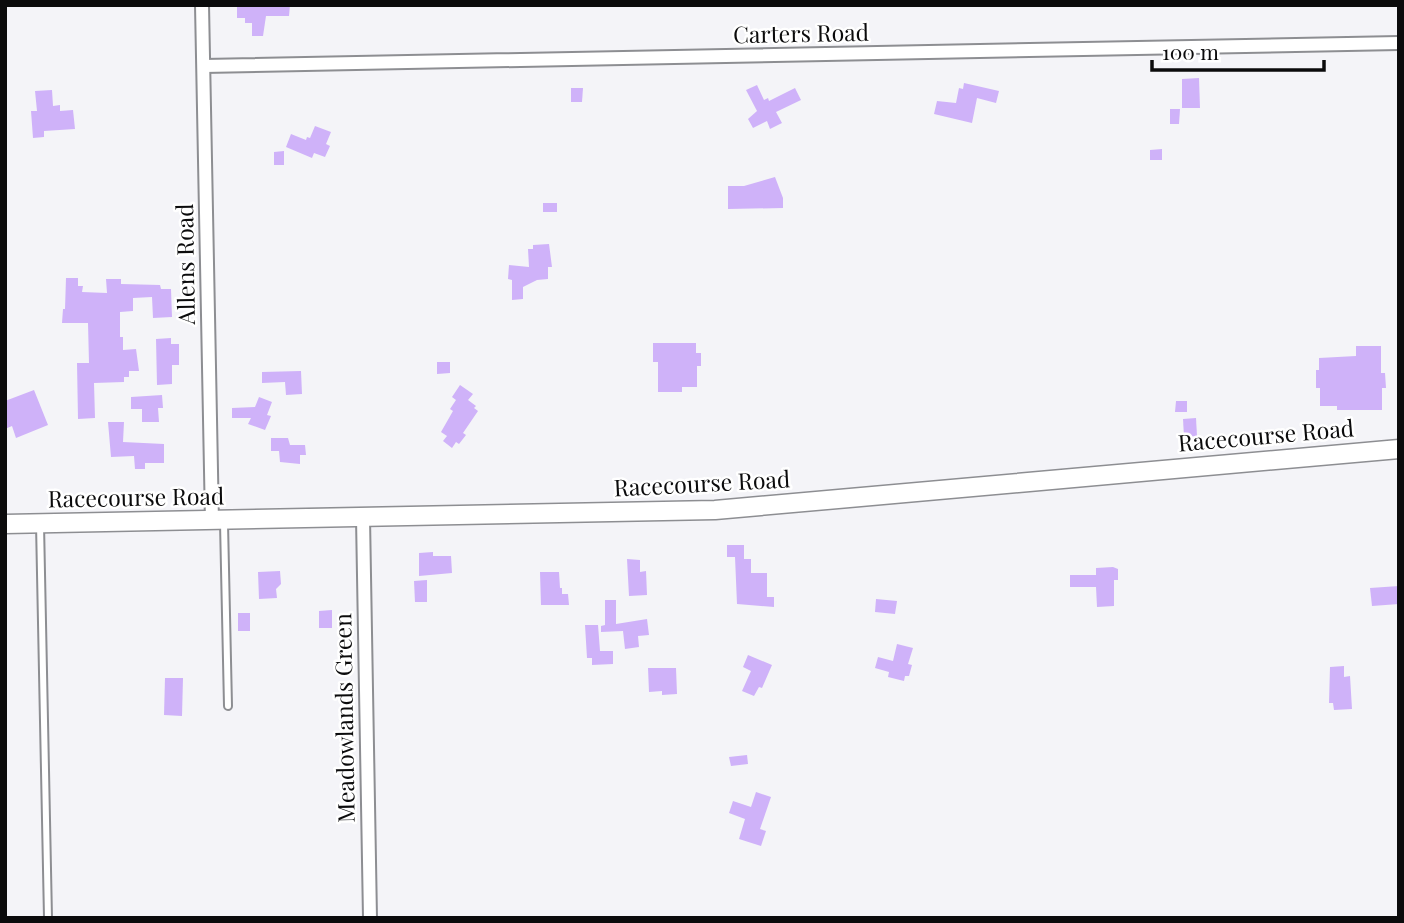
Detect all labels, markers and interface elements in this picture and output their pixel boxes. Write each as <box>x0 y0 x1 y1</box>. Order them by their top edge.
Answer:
street label: Carters Road <box>733 16 869 49</box>
scale bar <box>1152 28 1324 72</box>
text: 100 m <box>1162 37 1219 65</box>
street label: Allens Road <box>168 203 201 326</box>
street label: Racecourse Road <box>1177 411 1355 458</box>
street label: Racecourse Road <box>613 462 791 503</box>
street label: Racecourse Road <box>47 479 224 514</box>
street label: Meadowlands Green <box>326 613 361 823</box>

